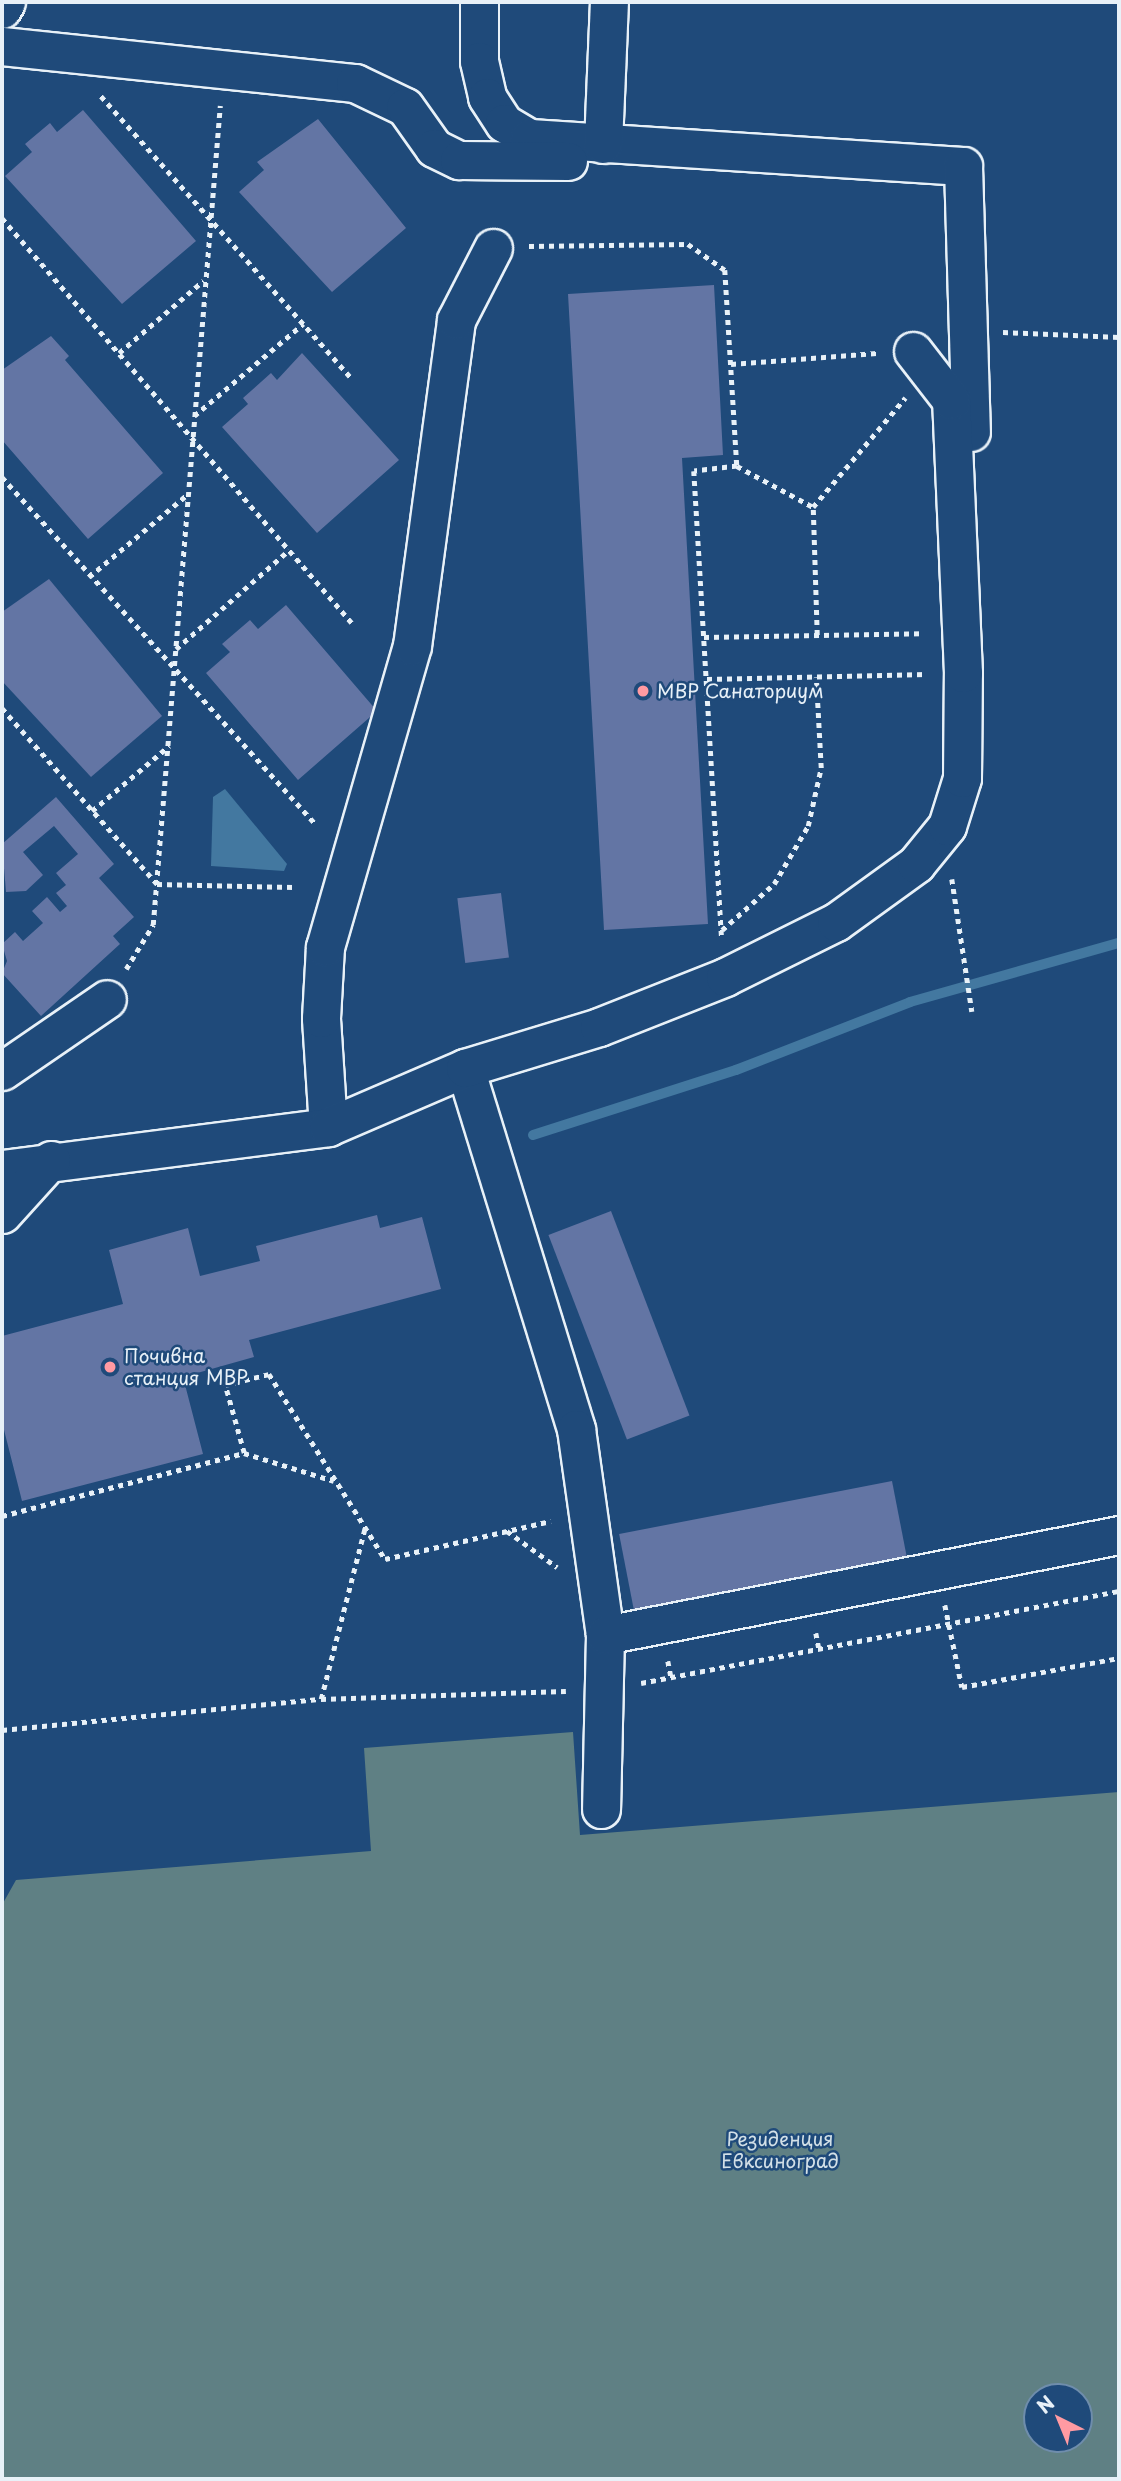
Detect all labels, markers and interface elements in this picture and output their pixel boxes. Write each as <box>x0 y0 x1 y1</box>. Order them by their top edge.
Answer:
place label: МВР Санаториум <box>657 680 823 702</box>
marker: МВР Санаториум <box>635 683 651 699</box>
place label: Почивна станция МВР <box>124 1345 248 1389</box>
marker: Почивна станция МВР <box>102 1359 118 1375</box>
park label: Резиденция Евксиноград <box>721 2128 839 2172</box>
north arrow <box>1023 2383 1093 2453</box>
text: N <box>1030 2389 1060 2419</box>

